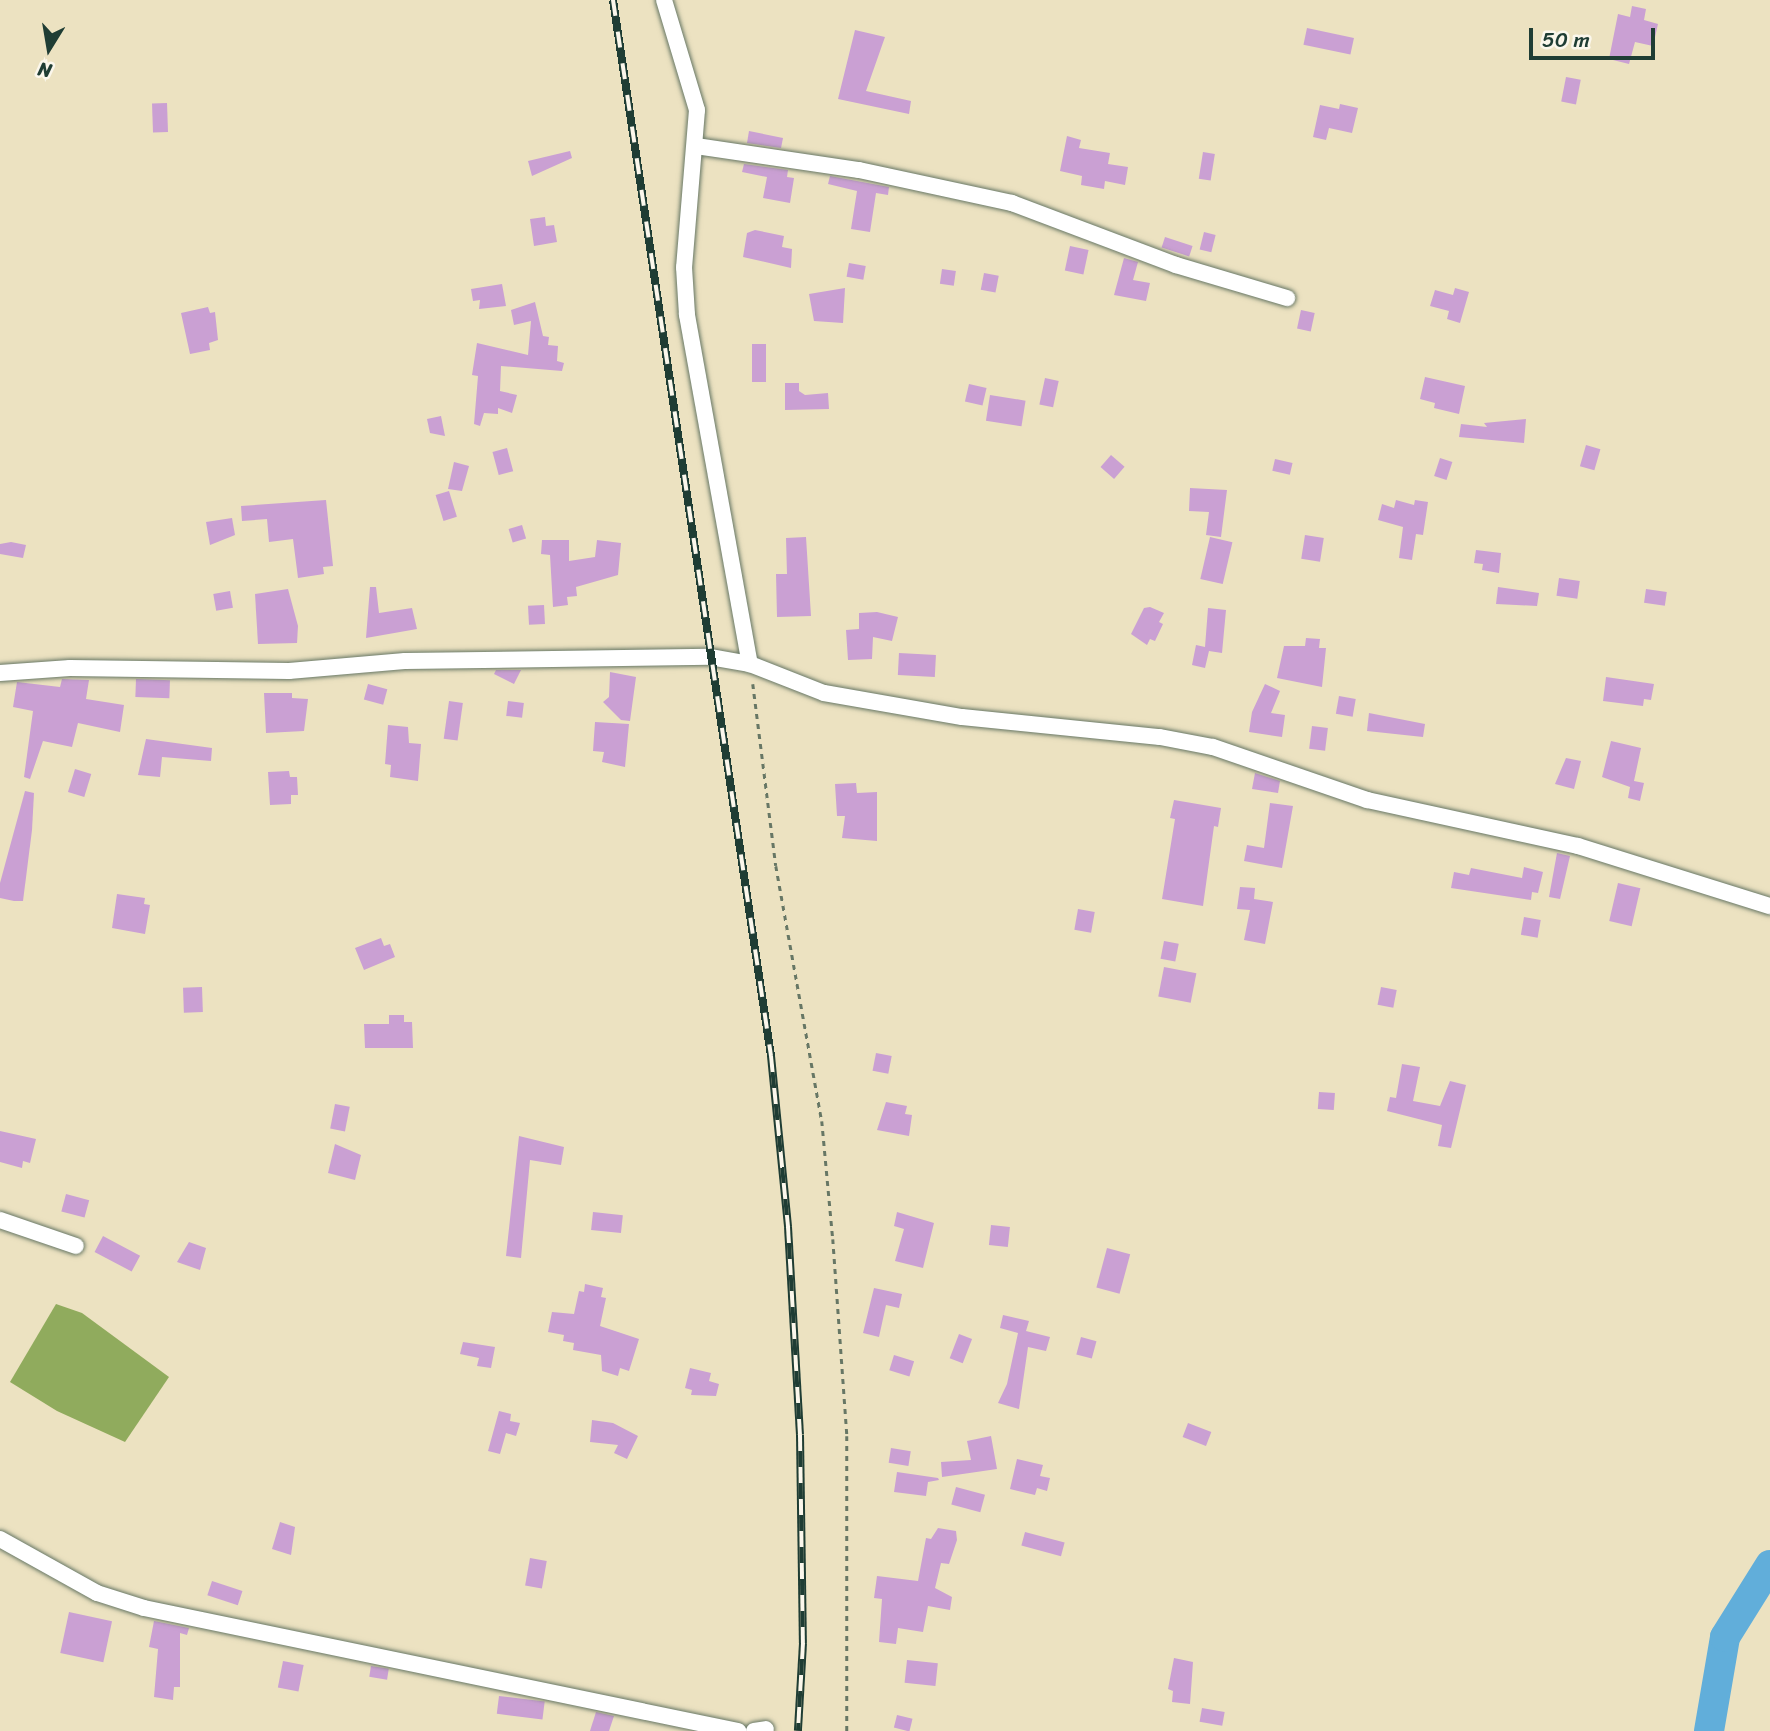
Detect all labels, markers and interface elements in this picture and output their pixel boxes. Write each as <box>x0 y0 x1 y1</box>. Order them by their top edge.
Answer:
north arrow <box>14 14 84 84</box>
scale bar <box>1532 14 1658 58</box>
text: 50 m <box>1542 21 1590 59</box>
text: N <box>35 53 55 88</box>

